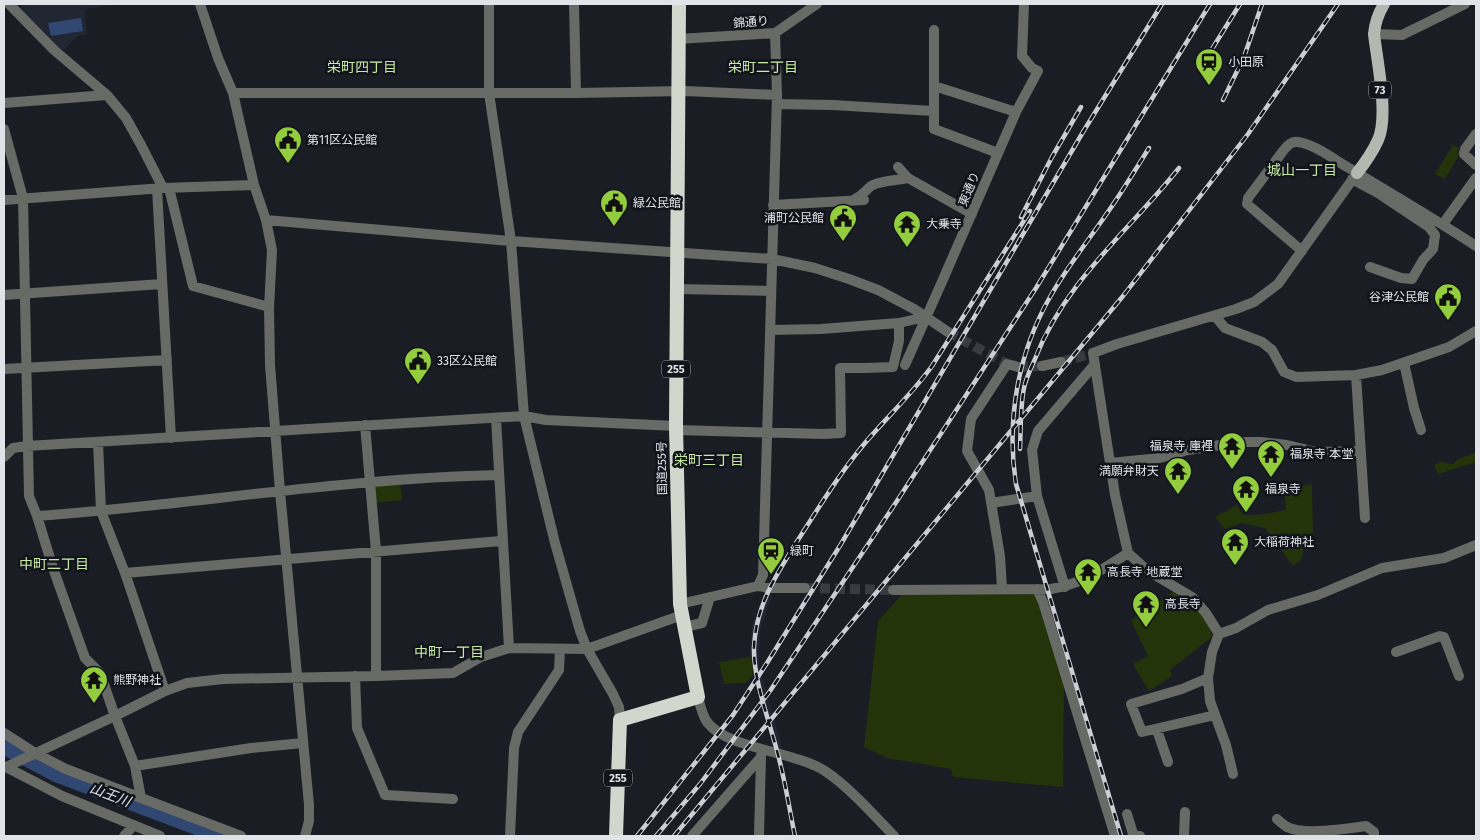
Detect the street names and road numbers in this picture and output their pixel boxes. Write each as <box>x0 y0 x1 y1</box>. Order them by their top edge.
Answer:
street label: 錦通り <box>732 13 770 31</box>
road number: 73 <box>1369 82 1391 98</box>
street label: 東通り <box>956 170 982 208</box>
road number: 255 <box>662 360 690 378</box>
street label: 国道255号 <box>655 441 669 495</box>
road number: 255 <box>604 770 632 786</box>

